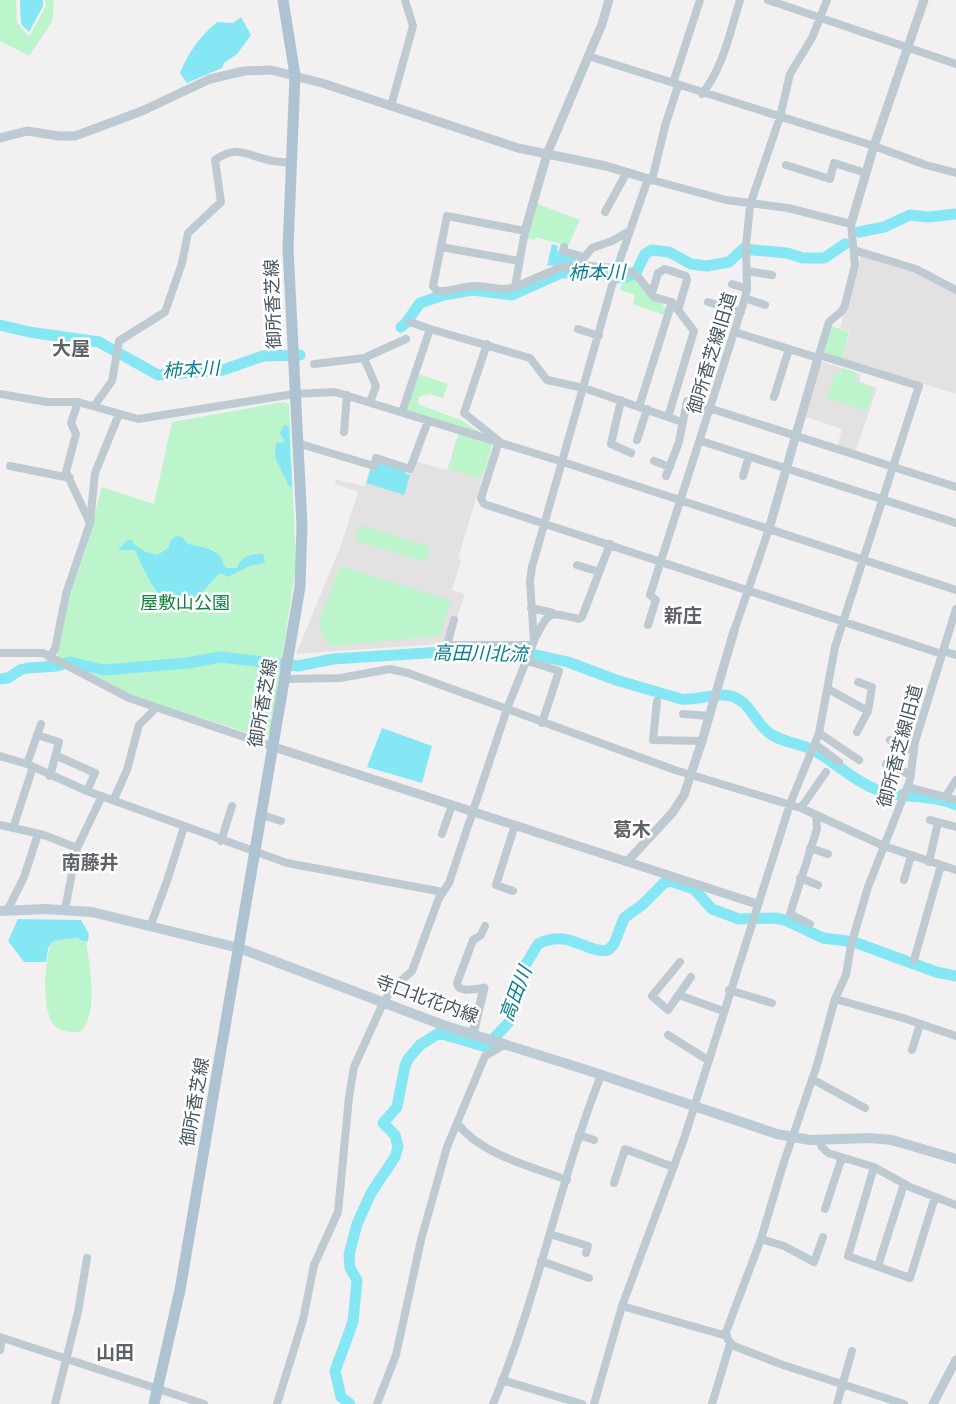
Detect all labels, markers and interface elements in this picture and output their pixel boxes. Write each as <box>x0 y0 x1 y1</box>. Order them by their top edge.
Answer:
street label: 御所香芝線 <box>259 259 287 349</box>
water label: 柿本川 <box>568 259 628 286</box>
street label: 御所香芝線旧道 <box>682 289 742 417</box>
district label: 大屋 <box>52 336 90 362</box>
water label: 柿本川 <box>162 355 222 384</box>
park label: 屋敷山公園 <box>140 591 230 615</box>
district label: 新庄 <box>664 603 702 629</box>
water label: 高田川北流 <box>432 640 531 668</box>
street label: 御所香芝線 <box>243 657 283 749</box>
street label: 御所香芝線旧道 <box>872 682 928 810</box>
district label: 葛木 <box>613 817 651 843</box>
district label: 南藤井 <box>61 850 119 876</box>
water label: 高田川 <box>494 961 539 1025</box>
street label: 寺口北花内線 <box>372 969 482 1029</box>
street label: 御所香芝線 <box>175 1056 215 1148</box>
district label: 山田 <box>96 1340 134 1366</box>

